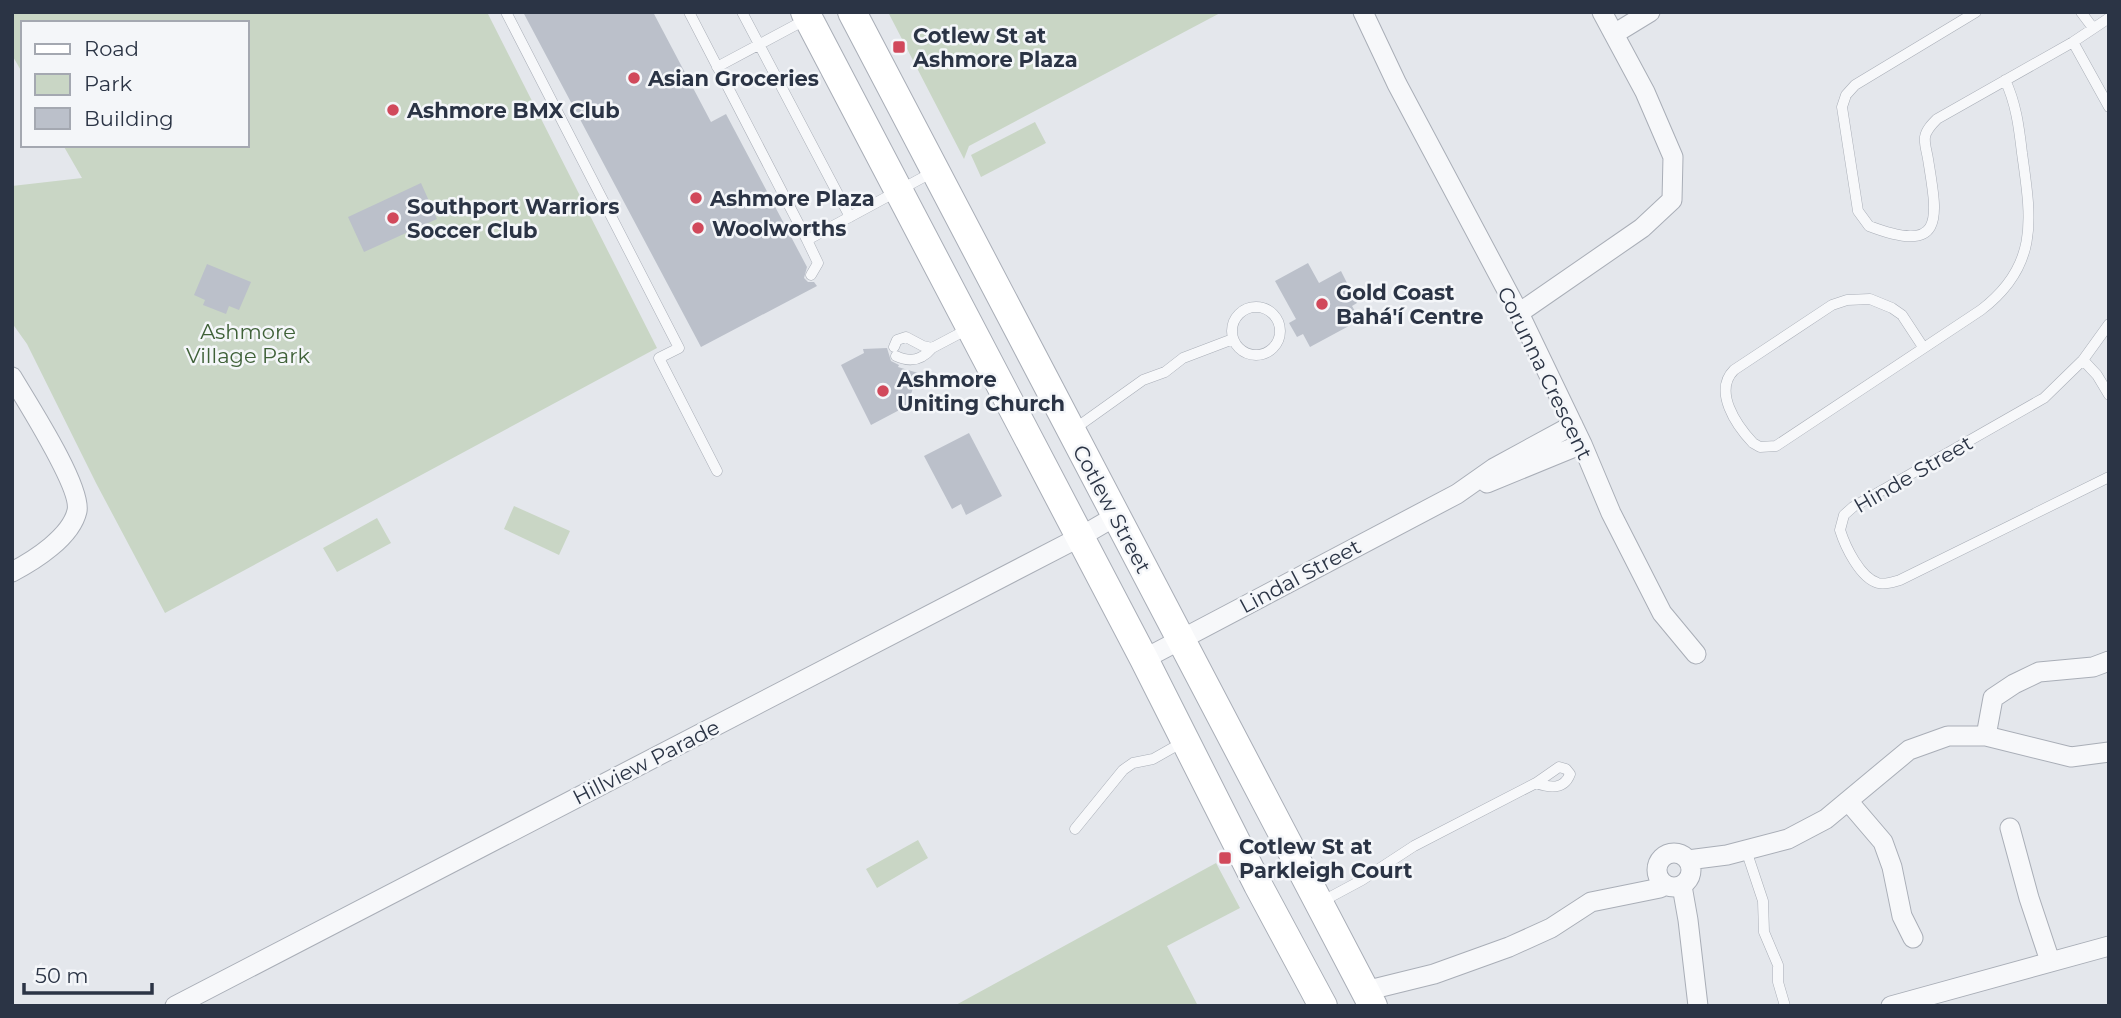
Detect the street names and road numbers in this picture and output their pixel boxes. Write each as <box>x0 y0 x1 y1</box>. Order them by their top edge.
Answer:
street label: Corunna Crescent <box>1492 282 1598 464</box>
street label: Hinde Street <box>1849 430 1977 518</box>
street label: Cotlew Street <box>1068 441 1156 577</box>
street label: Lindal Street <box>1235 534 1365 618</box>
street label: Hillview Parade <box>568 714 724 810</box>

